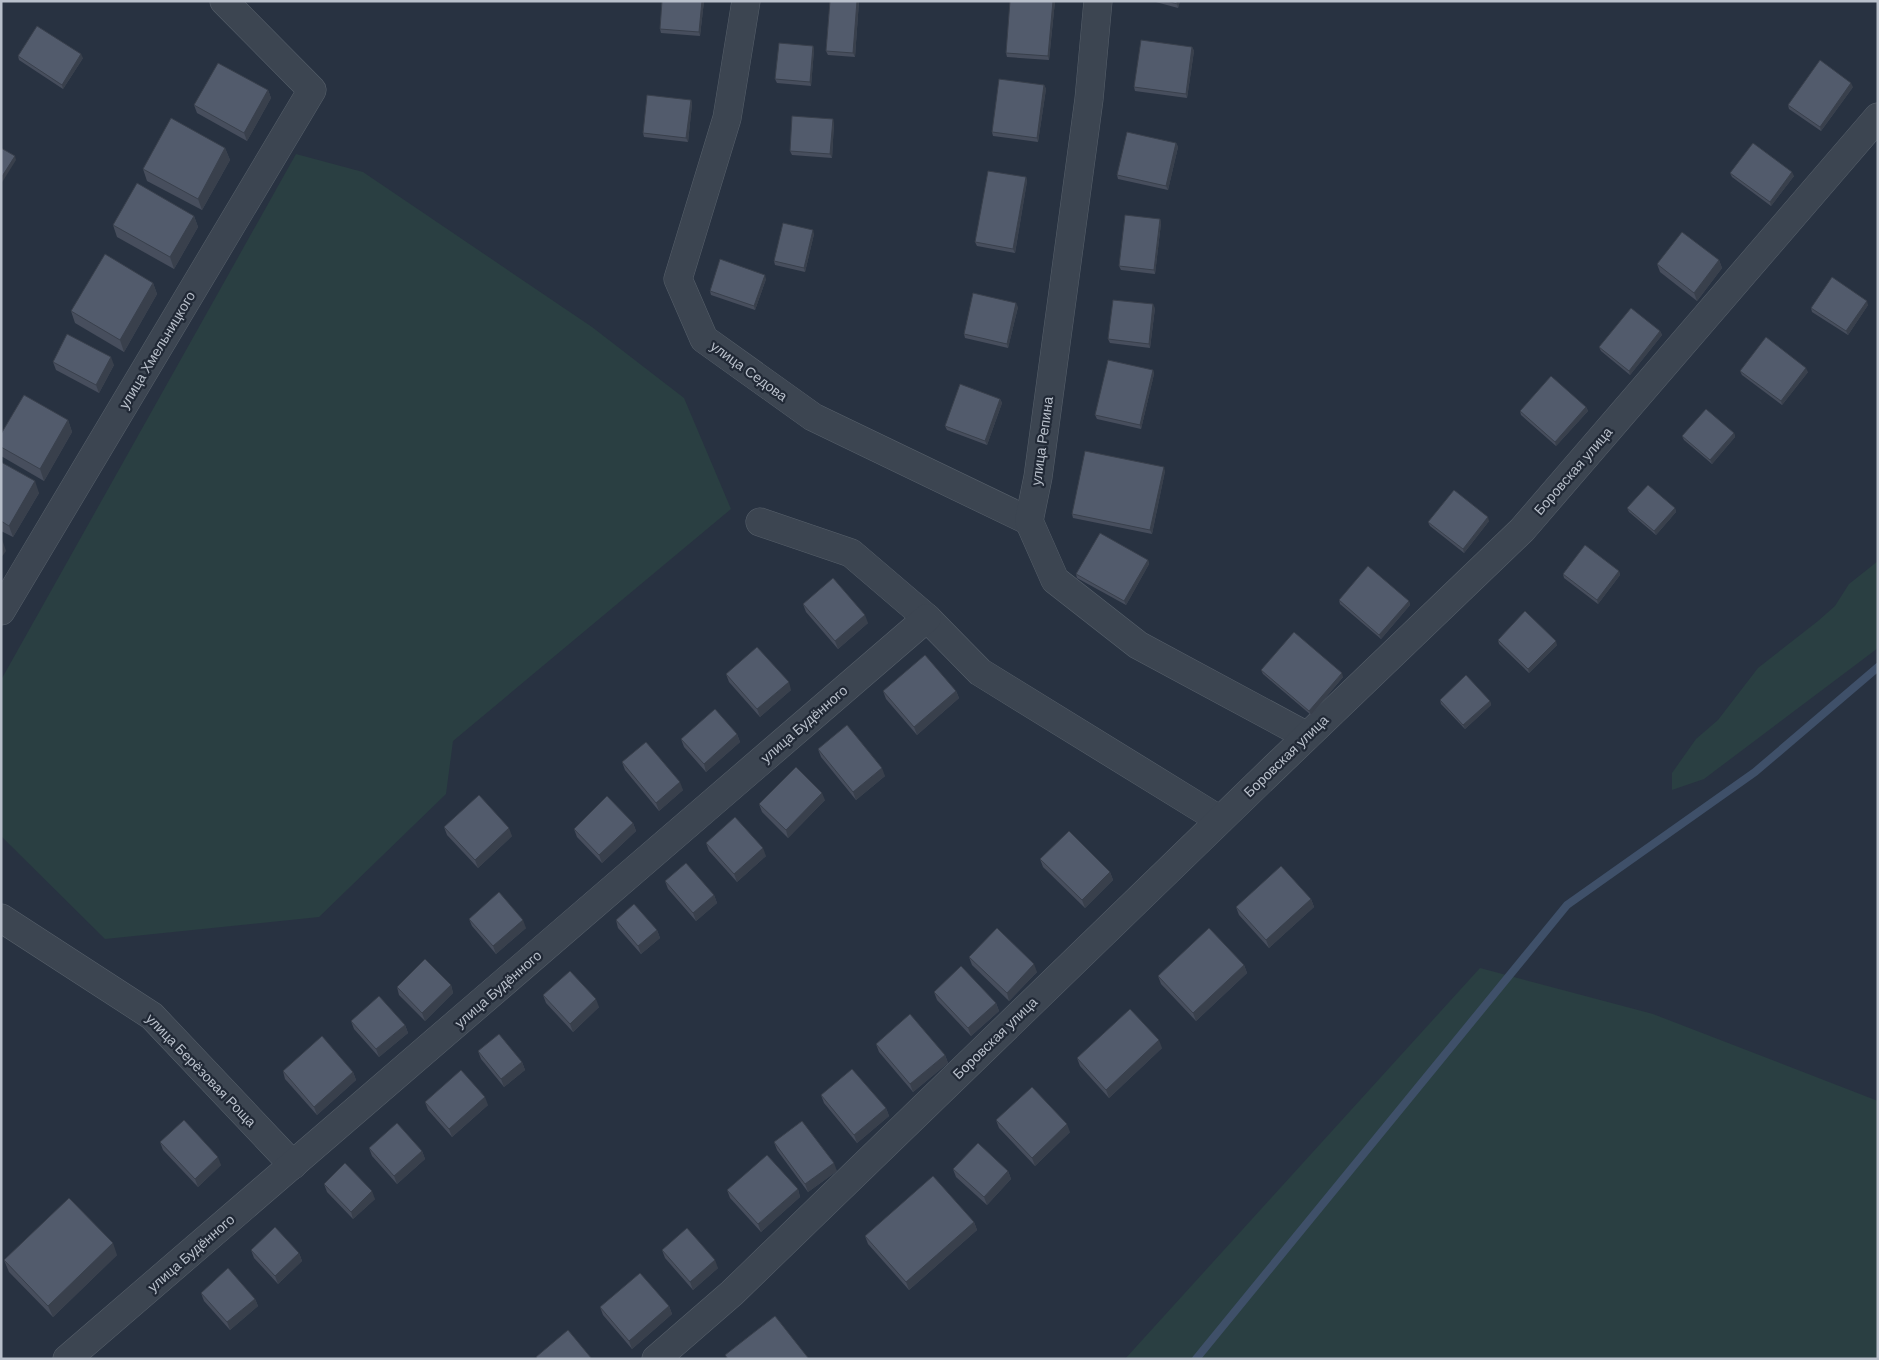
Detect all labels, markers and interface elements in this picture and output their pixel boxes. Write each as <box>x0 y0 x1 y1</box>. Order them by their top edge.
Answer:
street label: улица Хмельницкого <box>115 288 199 412</box>
street label: улица Седова <box>707 337 791 405</box>
street label: улица Репина <box>1027 395 1057 487</box>
street label: Боровская улица <box>1530 423 1616 519</box>
street label: улица Будённого <box>757 681 851 767</box>
street label: Боровская улица <box>1240 711 1332 801</box>
street label: улица Будённого <box>451 946 545 1032</box>
street label: Боровская улица <box>949 993 1041 1083</box>
street label: улица Берёзовая Роща <box>142 1009 260 1131</box>
street label: улица Будённого <box>144 1210 238 1296</box>

